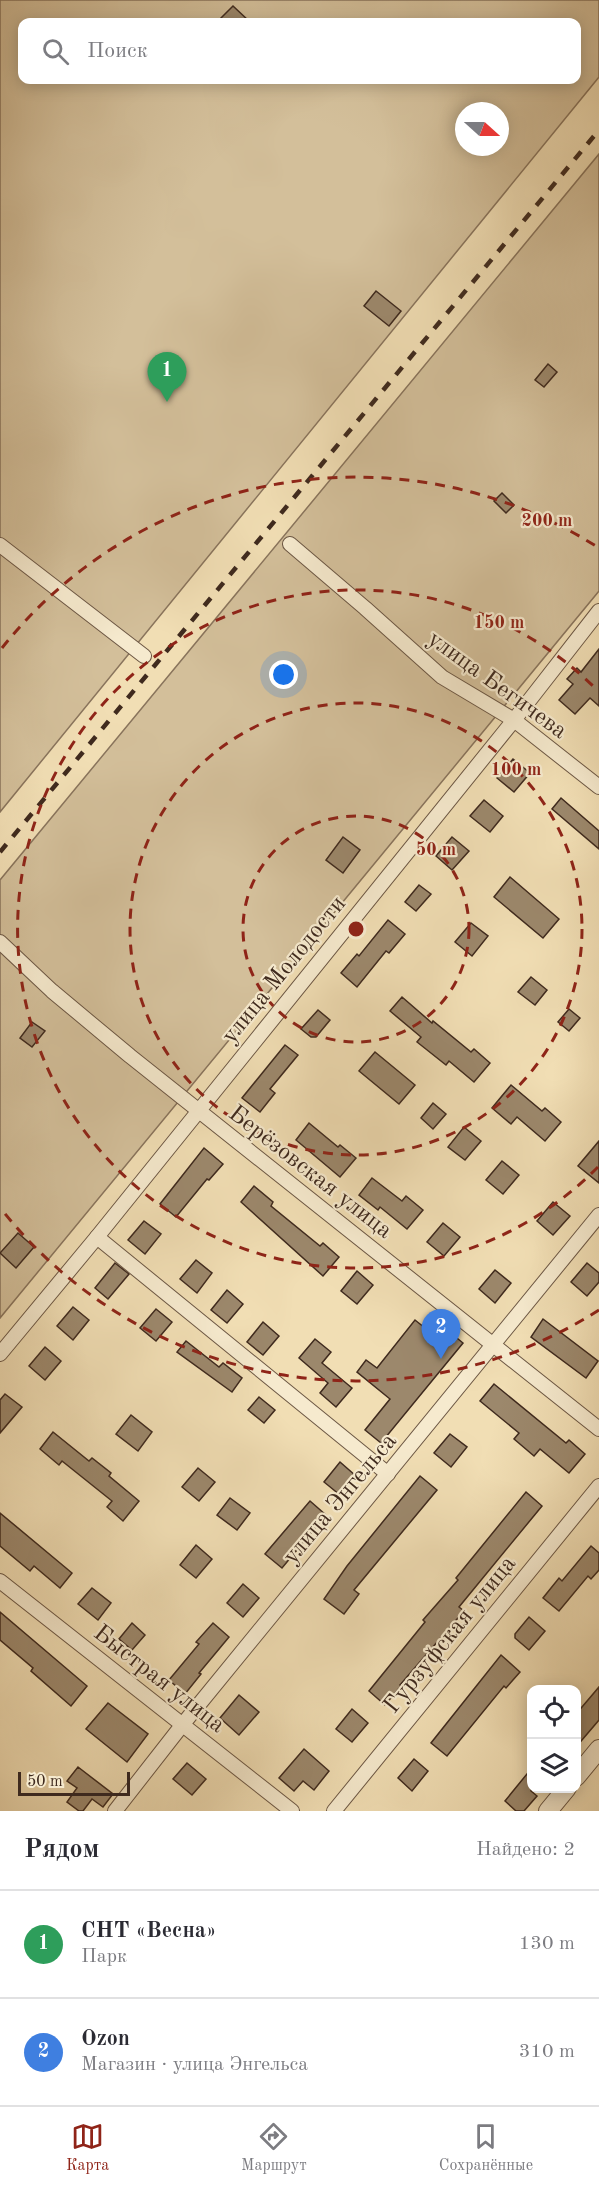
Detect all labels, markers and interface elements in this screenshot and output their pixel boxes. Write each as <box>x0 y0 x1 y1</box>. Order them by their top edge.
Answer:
search box <box>18 18 581 84</box>
icon: search <box>39 35 72 68</box>
text: Поиск <box>87 40 148 62</box>
north arrow <box>455 102 509 156</box>
pin: 1 <box>148 352 186 402</box>
text: 200 m <box>522 512 572 530</box>
text: 150 m <box>474 614 524 632</box>
street label: улица Бегичева <box>423 627 571 744</box>
your location <box>269 660 298 689</box>
text: 100 m <box>491 761 541 779</box>
text: 50 m <box>416 841 456 859</box>
street label: улица Молодости <box>218 892 351 1048</box>
centre of rings <box>346 919 366 939</box>
street label: Берёзовская улица <box>223 1101 396 1244</box>
pin: 2 <box>422 1310 460 1359</box>
street label: улица Энгельса <box>279 1429 402 1569</box>
street label: Гурзуфская улица <box>380 1552 521 1719</box>
street label: Быстрая улица <box>89 1621 229 1738</box>
map controls <box>527 1685 581 1793</box>
button: locate <box>527 1685 581 1739</box>
button: layers <box>527 1739 581 1793</box>
scale bar <box>18 1769 130 1796</box>
text: 50 m <box>27 1774 63 1790</box>
text: Рядом <box>24 1837 99 1863</box>
text: Найдено: 2 <box>476 1840 575 1860</box>
text: СНТ «Весна» <box>81 1920 217 1942</box>
text: 1 <box>38 1934 49 1954</box>
text: 130 m <box>519 1934 575 1954</box>
text: Парк <box>81 1947 127 1967</box>
text: Ozon <box>81 2028 130 2050</box>
text: 2 <box>38 2042 49 2062</box>
text: 310 m <box>519 2042 575 2062</box>
text: Магазин · улица Энгельса <box>81 2055 308 2075</box>
tab: Карта <box>66 2120 109 2176</box>
tab: Маршрут <box>241 2120 307 2176</box>
tab: Сохранённые <box>439 2120 533 2176</box>

